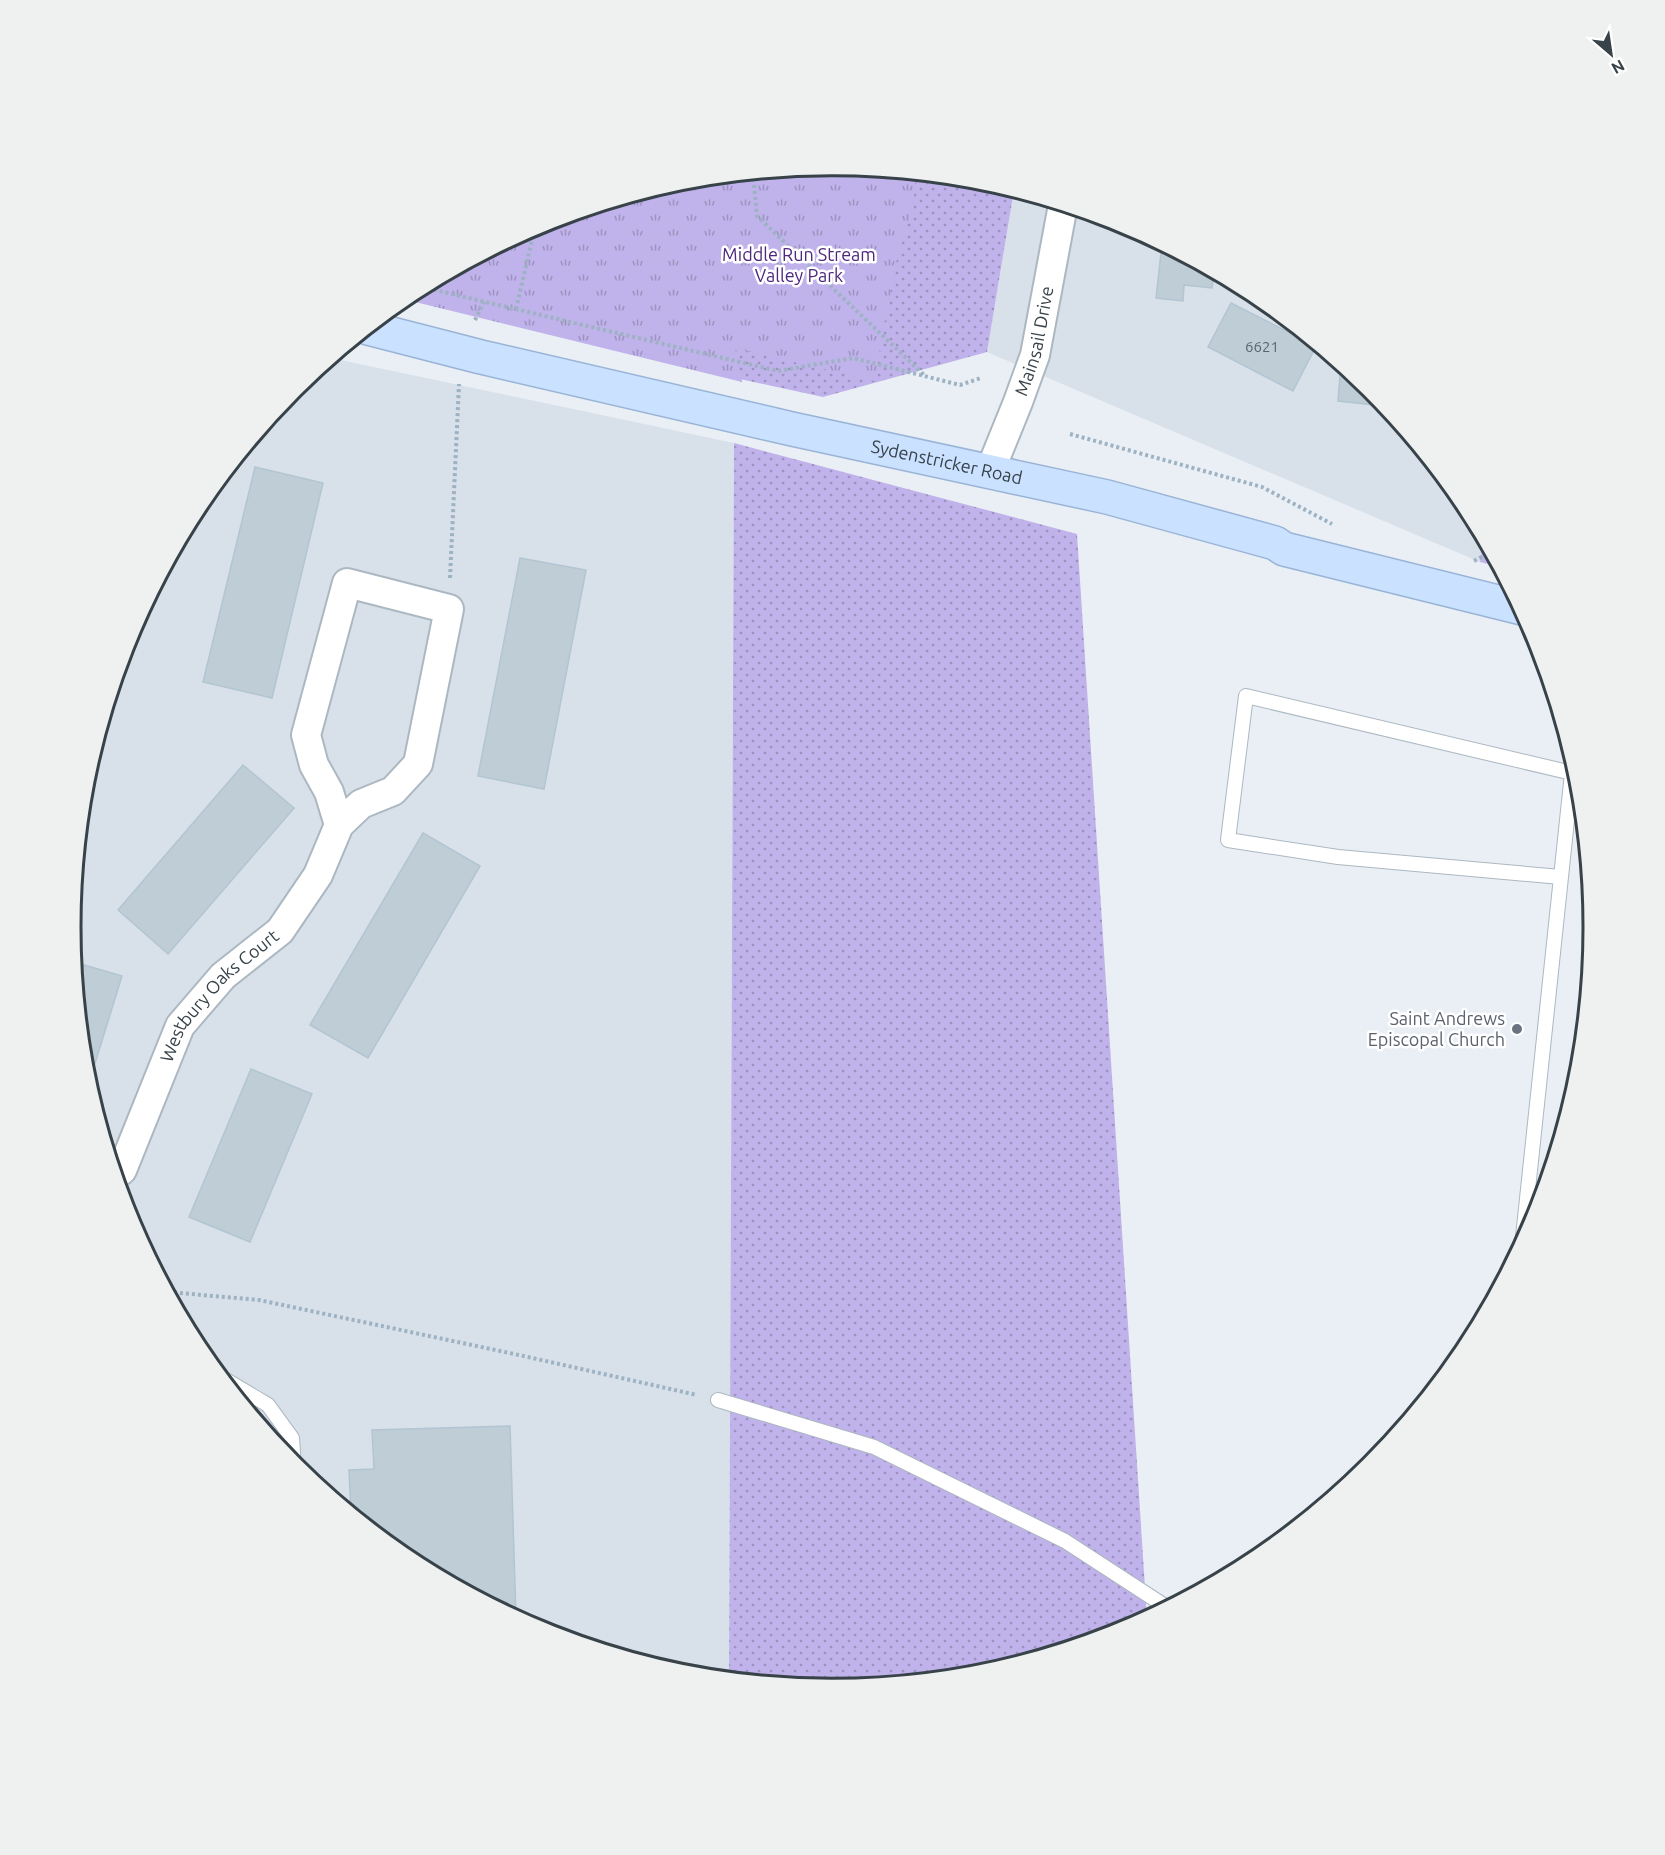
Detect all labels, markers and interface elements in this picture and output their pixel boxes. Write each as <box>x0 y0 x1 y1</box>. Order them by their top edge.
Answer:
north arrow <box>1581 24 1641 84</box>
text: N <box>1609 56 1628 78</box>
park label: Middle Run Stream Valley Park <box>722 244 876 285</box>
street label: Mainsail Drive <box>1010 284 1057 398</box>
house number: 6621 <box>1245 338 1279 355</box>
street label: Sydenstricker Road <box>869 435 1024 487</box>
street label: Westbury Oaks Court <box>156 925 282 1065</box>
place label: Saint Andrews Episcopal Church <box>1368 1008 1505 1049</box>
marker: Saint Andrews Episcopal Church <box>1510 1022 1524 1036</box>

